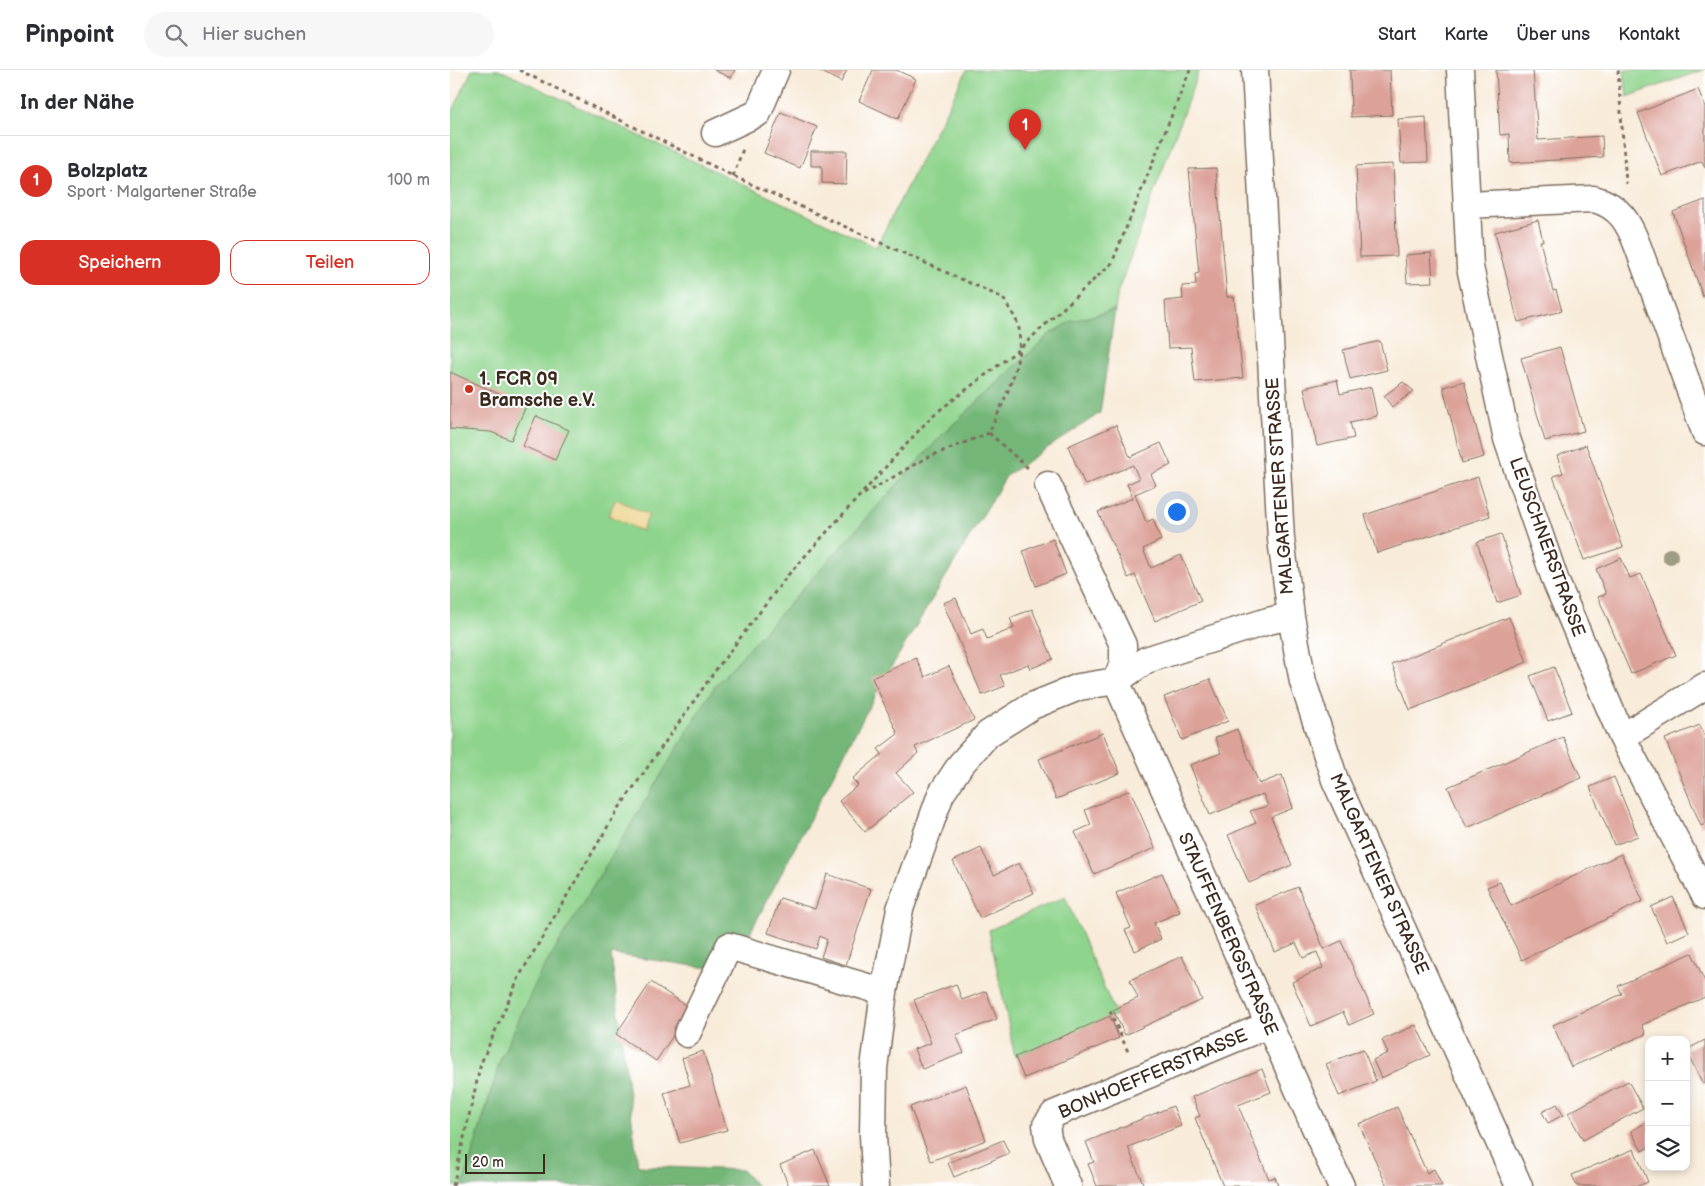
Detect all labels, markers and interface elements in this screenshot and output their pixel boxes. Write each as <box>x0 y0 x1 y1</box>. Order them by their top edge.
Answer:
search box <box>144 12 494 57</box>
text: Pinpoint <box>25 20 114 49</box>
icon: search <box>162 21 190 49</box>
text: Hier suchen <box>202 23 306 46</box>
text: Start <box>1378 24 1416 45</box>
text: Karte <box>1444 24 1488 45</box>
text: Über uns <box>1516 24 1590 45</box>
text: Kontakt <box>1618 24 1680 45</box>
text: In der Nähe <box>20 90 134 115</box>
pin: 1 <box>1009 109 1041 150</box>
text: Bolzplatz <box>67 160 148 183</box>
text: 1 <box>33 171 39 190</box>
text: 100 m <box>387 171 430 190</box>
text: Sport · Malgartener Straße <box>67 183 257 202</box>
button: Speichern <box>20 240 220 285</box>
button: Teilen <box>230 240 430 285</box>
place label: 1. FCR 09 Bramsche e.V. <box>479 369 595 411</box>
street label: MALGARTENER STRASSE <box>1262 377 1298 595</box>
marker: 1. FCR 09 Bramsche e.V. <box>463 383 475 395</box>
street label: LEUSCHNERSTRASSE <box>1505 454 1589 640</box>
your location <box>1164 499 1190 525</box>
street label: MALGARTENER STRASSE <box>1325 770 1433 978</box>
street label: STAUFFENBERGSTRASSE <box>1174 829 1282 1039</box>
street label: BONHOEFFERSTRASSE <box>1055 1025 1251 1123</box>
map controls <box>1645 1036 1690 1171</box>
button: + <box>1645 1036 1690 1081</box>
button: − <box>1645 1081 1690 1126</box>
button: layers <box>1645 1126 1690 1171</box>
scale bar <box>465 1151 545 1174</box>
text: 20 m <box>472 1154 504 1171</box>

